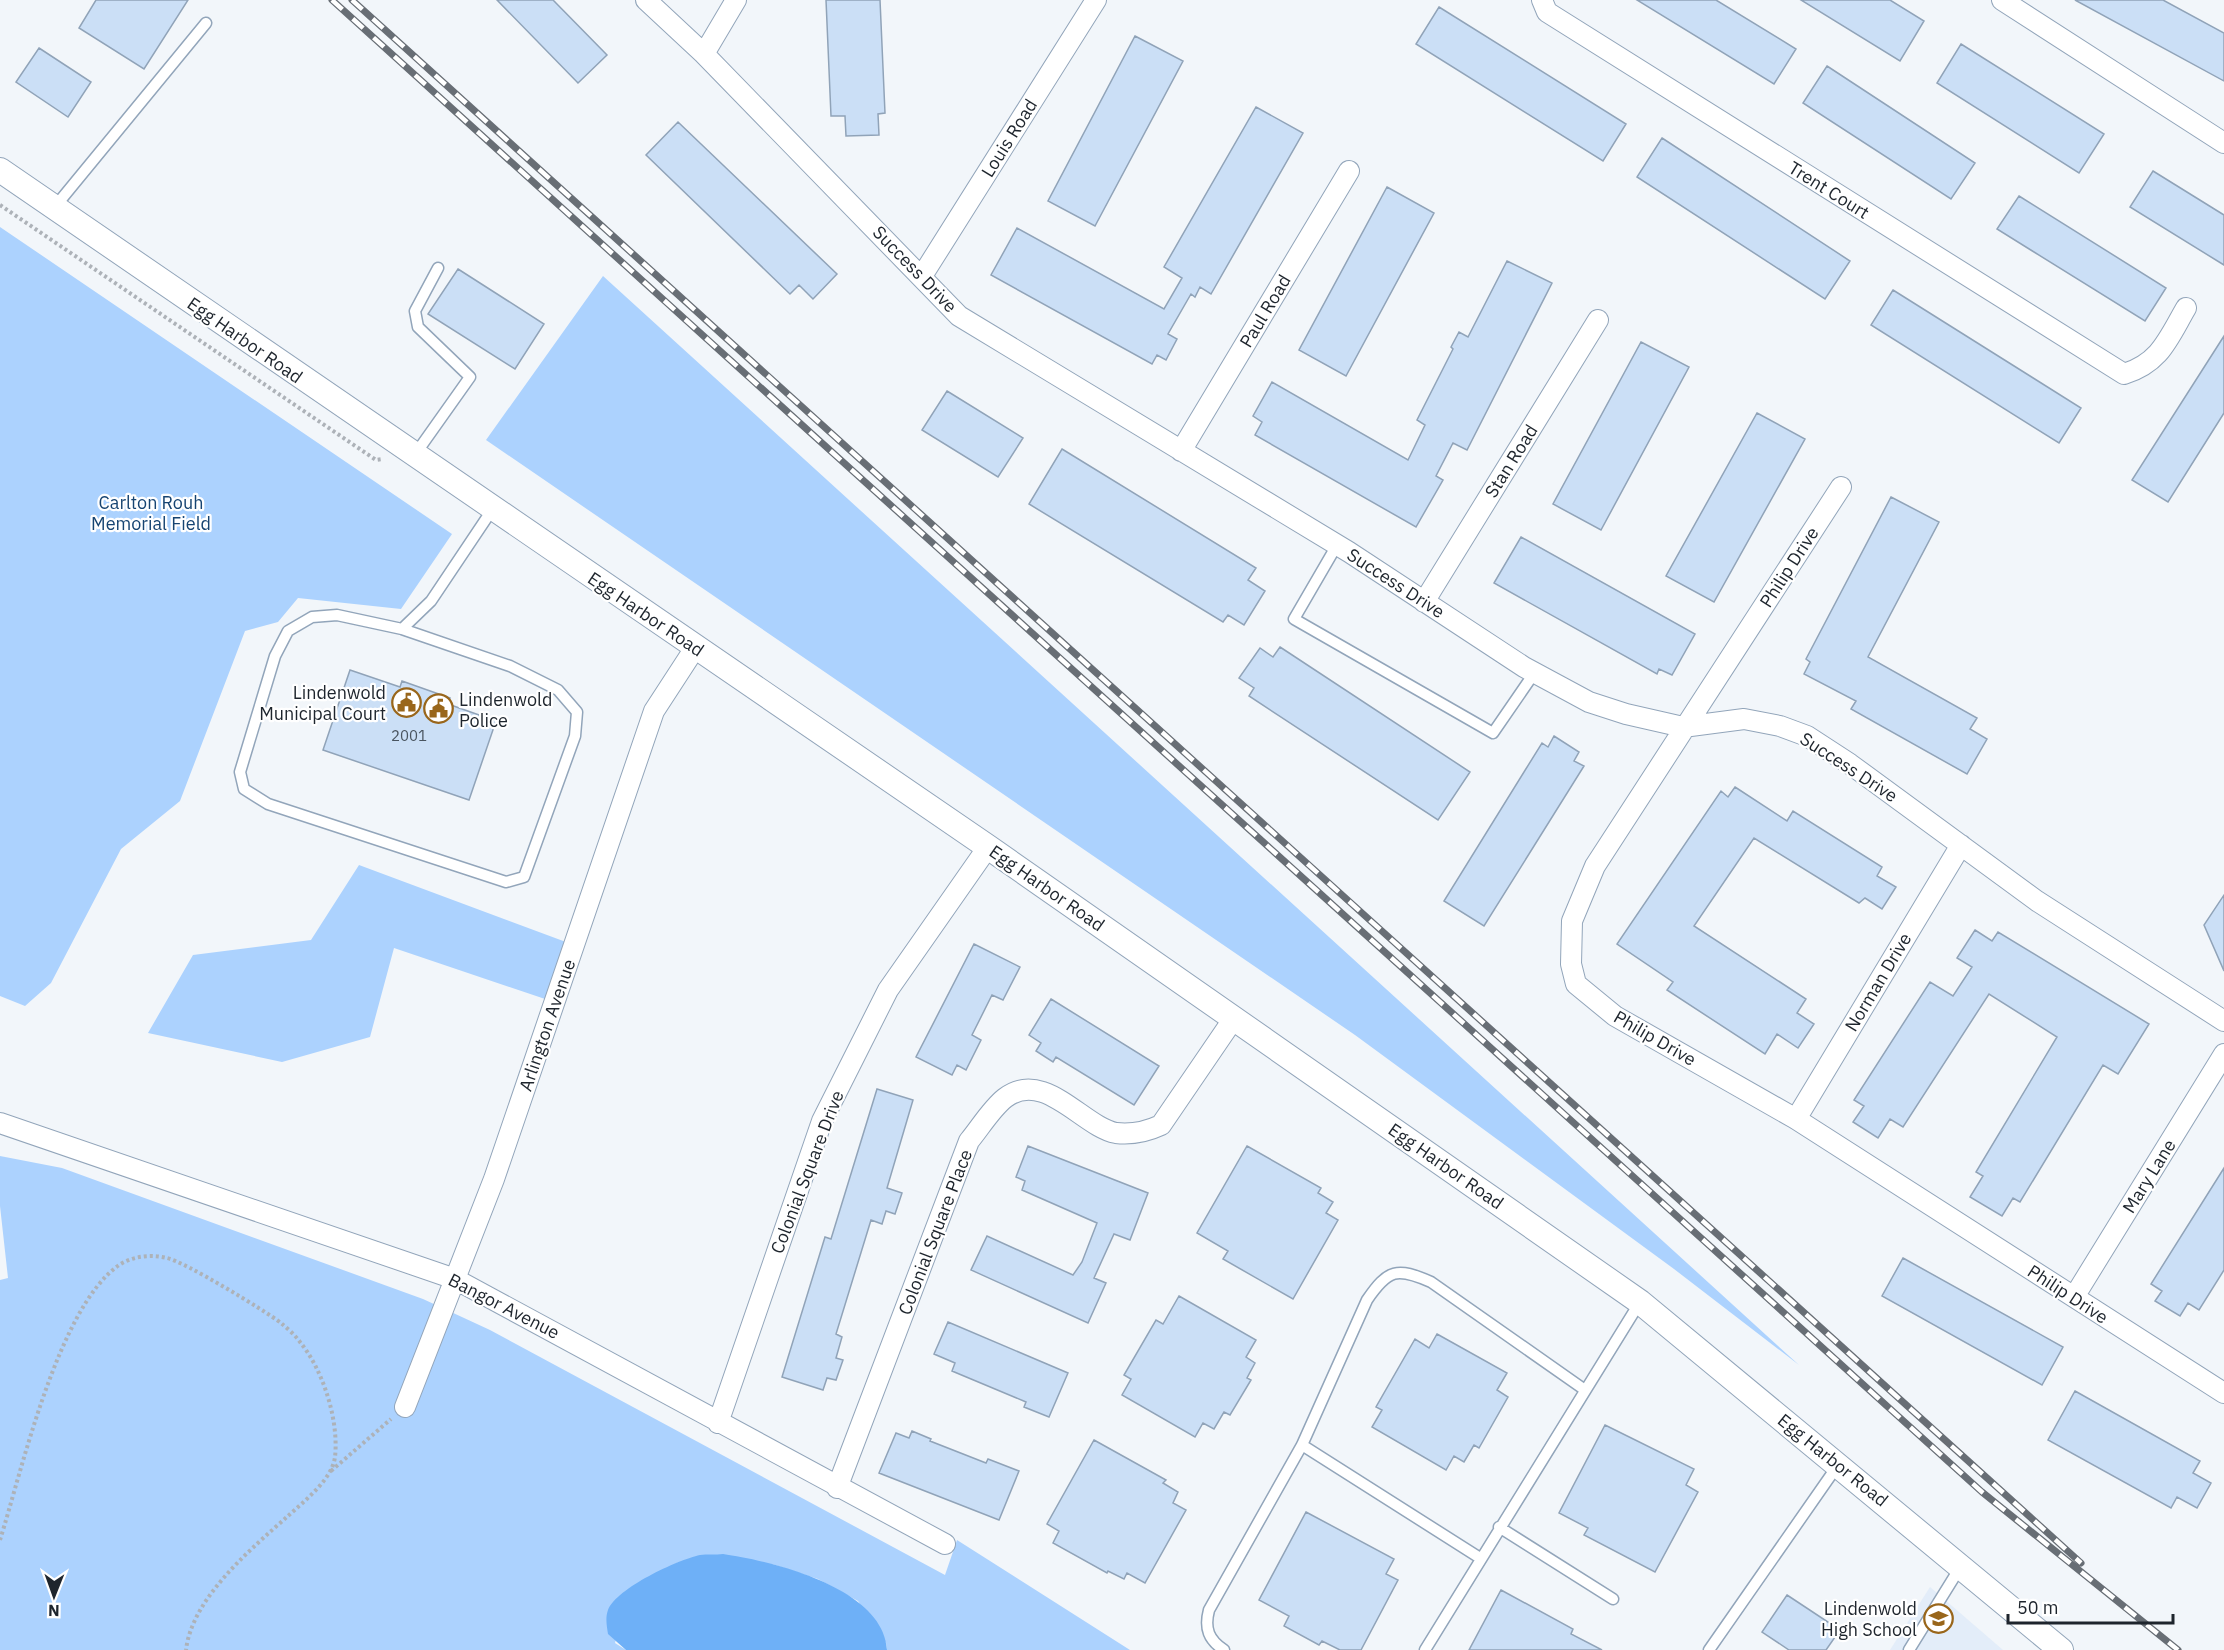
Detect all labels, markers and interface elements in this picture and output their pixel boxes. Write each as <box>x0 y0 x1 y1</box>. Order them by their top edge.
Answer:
street label: Louis Road <box>976 95 1042 181</box>
street label: Trent Court <box>1784 156 1874 224</box>
street label: Success Drive <box>868 221 962 317</box>
street label: Paul Road <box>1234 270 1296 352</box>
street label: Egg Harbor Road <box>183 292 307 388</box>
street label: Stan Road <box>1479 420 1543 502</box>
park label: Carlton Rouh Memorial Field <box>91 491 211 535</box>
street label: Philip Drive <box>1754 522 1824 612</box>
street label: Success Drive <box>1343 543 1449 623</box>
street label: Egg Harbor Road <box>583 567 709 661</box>
place label: Lindenwold Municipal Court <box>259 681 386 725</box>
public building icon: Lindenwold Municipal Court <box>391 686 423 718</box>
place label: Lindenwold Police <box>459 688 552 732</box>
public building icon: Lindenwold Police <box>422 693 454 725</box>
house number: 2001 <box>391 726 427 745</box>
street label: Success Drive <box>1796 727 1902 807</box>
street label: Egg Harbor Road <box>985 840 1109 936</box>
street label: Norman Drive <box>1840 928 1916 1035</box>
street label: Arlington Avenue <box>514 956 580 1094</box>
street label: Philip Drive <box>1610 1005 1700 1071</box>
street label: Colonial Square Drive <box>765 1087 849 1257</box>
street label: Egg Harbor Road <box>1384 1118 1508 1214</box>
street label: Mary Lane <box>2117 1135 2181 1217</box>
street label: Colonial Square Place <box>893 1146 977 1318</box>
street label: Philip Drive <box>2023 1259 2113 1329</box>
street label: Bangor Avenue <box>444 1268 564 1344</box>
street label: Egg Harbor Road <box>1773 1408 1893 1512</box>
north arrow <box>24 1566 84 1626</box>
scale bar <box>2008 1587 2173 1625</box>
text: 50 m <box>2017 1596 2059 1619</box>
place label: Lindenwold High School <box>1821 1597 1917 1641</box>
text: N <box>48 1601 60 1621</box>
school or university icon: Lindenwold High School <box>1922 1602 1954 1634</box>

